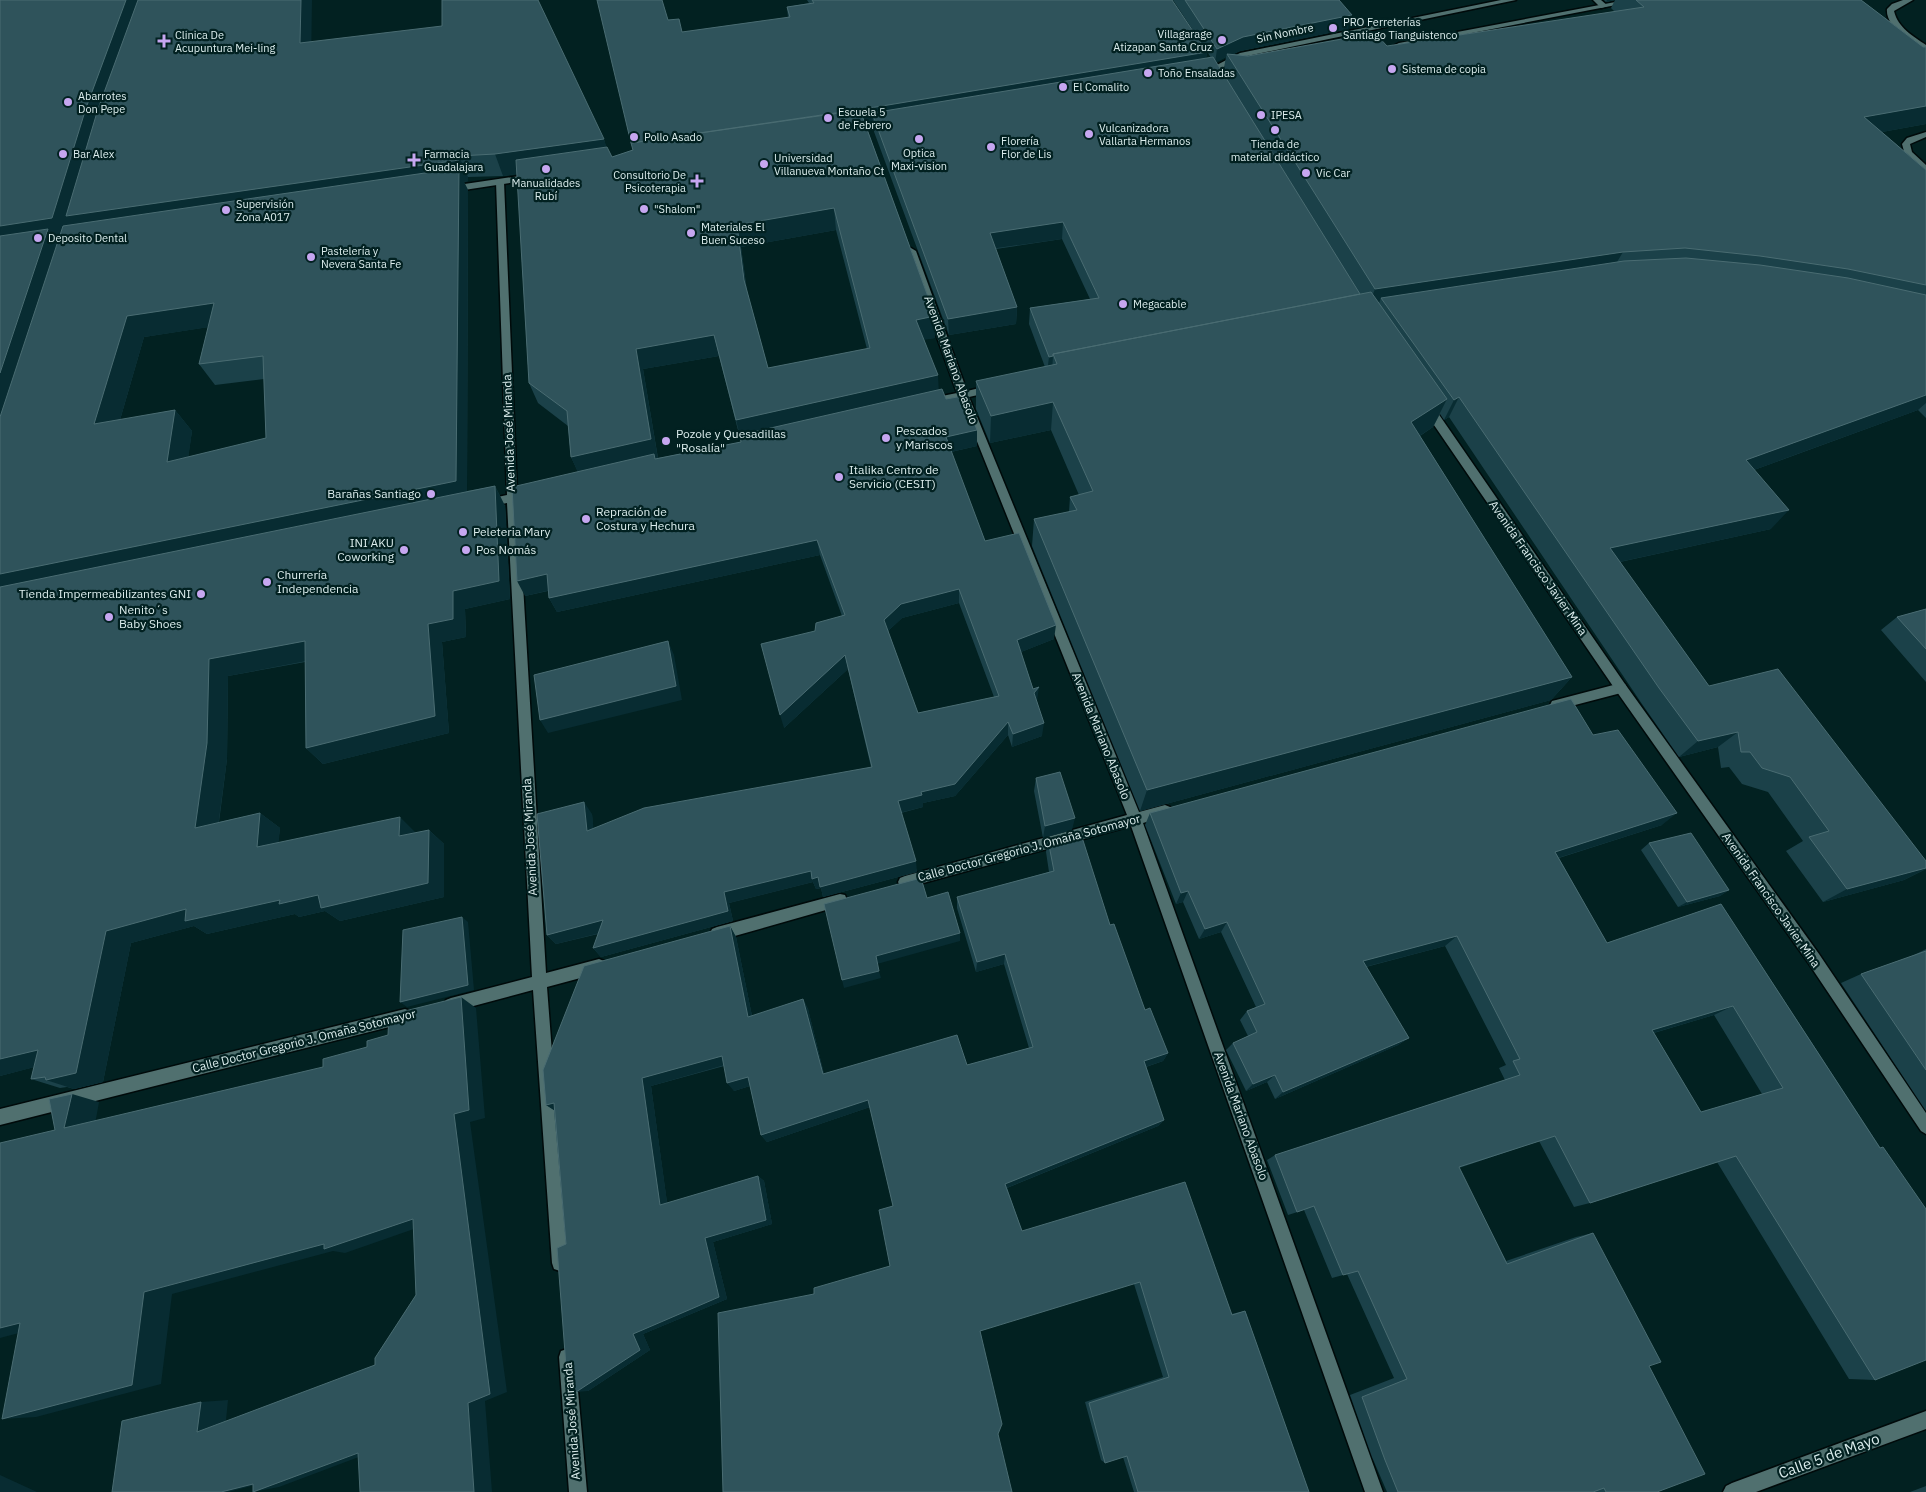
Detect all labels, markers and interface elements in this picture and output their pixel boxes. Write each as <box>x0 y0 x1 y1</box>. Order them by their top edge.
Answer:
place label: PRO Ferreterías Santiago Tianguistenco <box>1343 15 1457 42</box>
street label: Sin Nombre <box>1255 20 1315 46</box>
marker: PRO Ferreterías Santiago Tianguistenco <box>1327 22 1339 34</box>
place label: Villagarage Atizapan Santa Cruz <box>1113 27 1212 54</box>
place label: Clinica De Acupuntura Mei-ling <box>175 28 275 55</box>
marker: Clinica De Acupuntura Mei-ling <box>157 34 171 48</box>
marker: Villagarage Atizapan Santa Cruz <box>1216 34 1228 46</box>
place label: Sistema de copia <box>1402 62 1486 76</box>
marker: Sistema de copia <box>1386 63 1398 75</box>
place label: Toño Ensaladas <box>1158 66 1235 80</box>
marker: Toño Ensaladas <box>1142 67 1154 79</box>
place label: El Comalito <box>1073 80 1129 94</box>
marker: El Comalito <box>1057 81 1069 93</box>
place label: Abarrotes Don Pepe <box>78 89 127 116</box>
marker: Abarrotes Don Pepe <box>62 96 74 108</box>
place label: Escuela 5 de Febrero <box>838 105 891 132</box>
place label: IPESA <box>1271 108 1302 122</box>
marker: IPESA <box>1255 109 1267 121</box>
marker: Escuela 5 de Febrero <box>822 112 834 124</box>
place label: Vulcanizadora Vallarta Hermanos <box>1099 121 1191 148</box>
marker: Tienda de material didáctico <box>1269 124 1281 136</box>
marker: Vulcanizadora Vallarta Hermanos <box>1083 128 1095 140</box>
place label: Pollo Asado <box>644 130 702 144</box>
marker: Pollo Asado <box>628 131 640 143</box>
marker: Optica Maxi-vision <box>913 133 925 145</box>
place label: Florería Flor de Lis <box>1001 134 1052 161</box>
place label: Tienda de material didáctico <box>1231 137 1319 164</box>
marker: Florería Flor de Lis <box>985 141 997 153</box>
place label: Optica Maxi-vision <box>891 146 947 173</box>
place label: Bar Alex <box>73 147 115 161</box>
place label: Farmacia Guadalajara <box>424 147 484 174</box>
marker: Bar Alex <box>57 148 69 160</box>
place label: Universidad Villanueva Montaño Ct <box>774 151 884 178</box>
marker: Farmacia Guadalajara <box>408 154 420 166</box>
marker: Universidad Villanueva Montaño Ct <box>758 158 770 170</box>
marker: Manualidades Rubí <box>540 163 552 175</box>
place label: Vic Car <box>1316 166 1350 180</box>
marker: Vic Car <box>1300 167 1312 179</box>
place label: Consultorio De Psicoterapia <box>613 168 686 195</box>
marker: Consultorio De Psicoterapia <box>690 174 704 188</box>
place label: Manualidades Rubí <box>512 176 580 203</box>
place label: Supervisión Zona A017 <box>236 197 294 224</box>
place label: "Shalom" <box>654 202 700 216</box>
marker: "Shalom" <box>638 203 650 215</box>
marker: Supervisión Zona A017 <box>220 204 232 216</box>
place label: Materiales El Buen Suceso <box>701 220 765 247</box>
marker: Materiales El Buen Suceso <box>685 227 697 239</box>
place label: Deposito Dental <box>48 231 127 245</box>
marker: Deposito Dental <box>32 232 44 244</box>
place label: Pastelería y Nevera Santa Fe <box>321 244 401 271</box>
marker: Pastelería y Nevera Santa Fe <box>305 251 317 263</box>
street label: Avenida Mariano Abasolo <box>921 293 982 426</box>
place label: Megacable <box>1133 297 1186 311</box>
marker: Megacable <box>1117 298 1129 310</box>
street label: Avenida José Miranda <box>499 373 518 492</box>
place label: Pescados y Mariscos <box>896 423 953 452</box>
place label: Pozole y Quesadillas "Rosalía" <box>676 426 786 455</box>
marker: Pescados y Mariscos <box>880 432 892 444</box>
marker: Pozole y Quesadillas "Rosalía" <box>660 435 672 447</box>
place label: Italika Centro de Servicio (CESIT) <box>849 462 939 491</box>
marker: Italika Centro de Servicio (CESIT) <box>833 471 845 483</box>
place label: Barañas Santiago <box>327 486 421 501</box>
marker: Barañas Santiago <box>425 488 437 500</box>
street label: Avenida Francisco Javier Mina <box>1486 497 1591 639</box>
place label: Repración de Costura y Hechura <box>596 504 695 533</box>
marker: Repración de Costura y Hechura <box>580 513 592 525</box>
place label: Peleteria Mary <box>473 524 551 539</box>
marker: Peleteria Mary <box>457 526 469 538</box>
place label: INI AKU Coworking <box>337 535 395 564</box>
place label: Pos Nomás <box>476 542 537 557</box>
marker: INI AKU Coworking <box>398 544 410 556</box>
marker: Pos Nomás <box>460 544 472 556</box>
place label: Churrería Independencia <box>277 567 359 596</box>
marker: Churrería Independencia <box>261 576 273 588</box>
place label: Tienda Impermeabilizantes GNI <box>19 586 191 601</box>
marker: Tienda Impermeabilizantes GNI <box>195 588 207 600</box>
place label: Nenito´s Baby Shoes <box>119 602 182 631</box>
marker: Nenito´s Baby Shoes <box>103 611 115 623</box>
street label: Avenida Mariano Abasolo <box>1069 670 1134 802</box>
street label: Avenida José Miranda <box>519 777 540 896</box>
street label: Calle Doctor Gregorio J. Omaña Sotomayor <box>916 810 1142 884</box>
street label: Avenida Francisco Javier Mina <box>1719 829 1824 971</box>
street label: Calle Doctor Gregorio J. Omaña Sotomayor <box>191 1005 418 1076</box>
street label: Avenida Mariano Abasolo <box>1211 1049 1272 1182</box>
street label: Avenida José Miranda <box>560 1361 583 1480</box>
street label: Calle 5 de Mayo <box>1776 1428 1882 1483</box>

